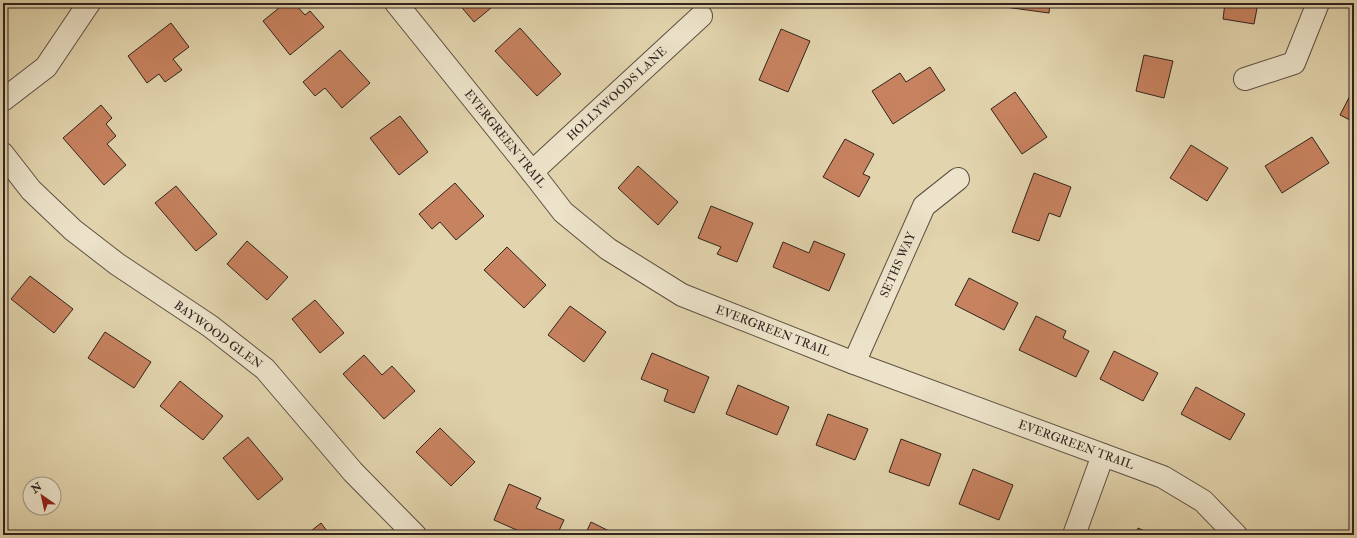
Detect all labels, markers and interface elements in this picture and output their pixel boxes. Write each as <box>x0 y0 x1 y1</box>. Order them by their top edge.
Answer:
street label: HOLLYWOODS LANE <box>564 44 670 144</box>
street label: EVERGREEN TRAIL <box>461 87 549 191</box>
street label: SETHS WAY <box>877 229 919 300</box>
street label: BAYWOOD GLEN <box>171 298 265 372</box>
street label: EVERGREEN TRAIL <box>713 302 833 360</box>
street label: EVERGREEN TRAIL <box>1016 417 1136 473</box>
north arrow <box>22 476 62 516</box>
text: N <box>28 479 45 497</box>

